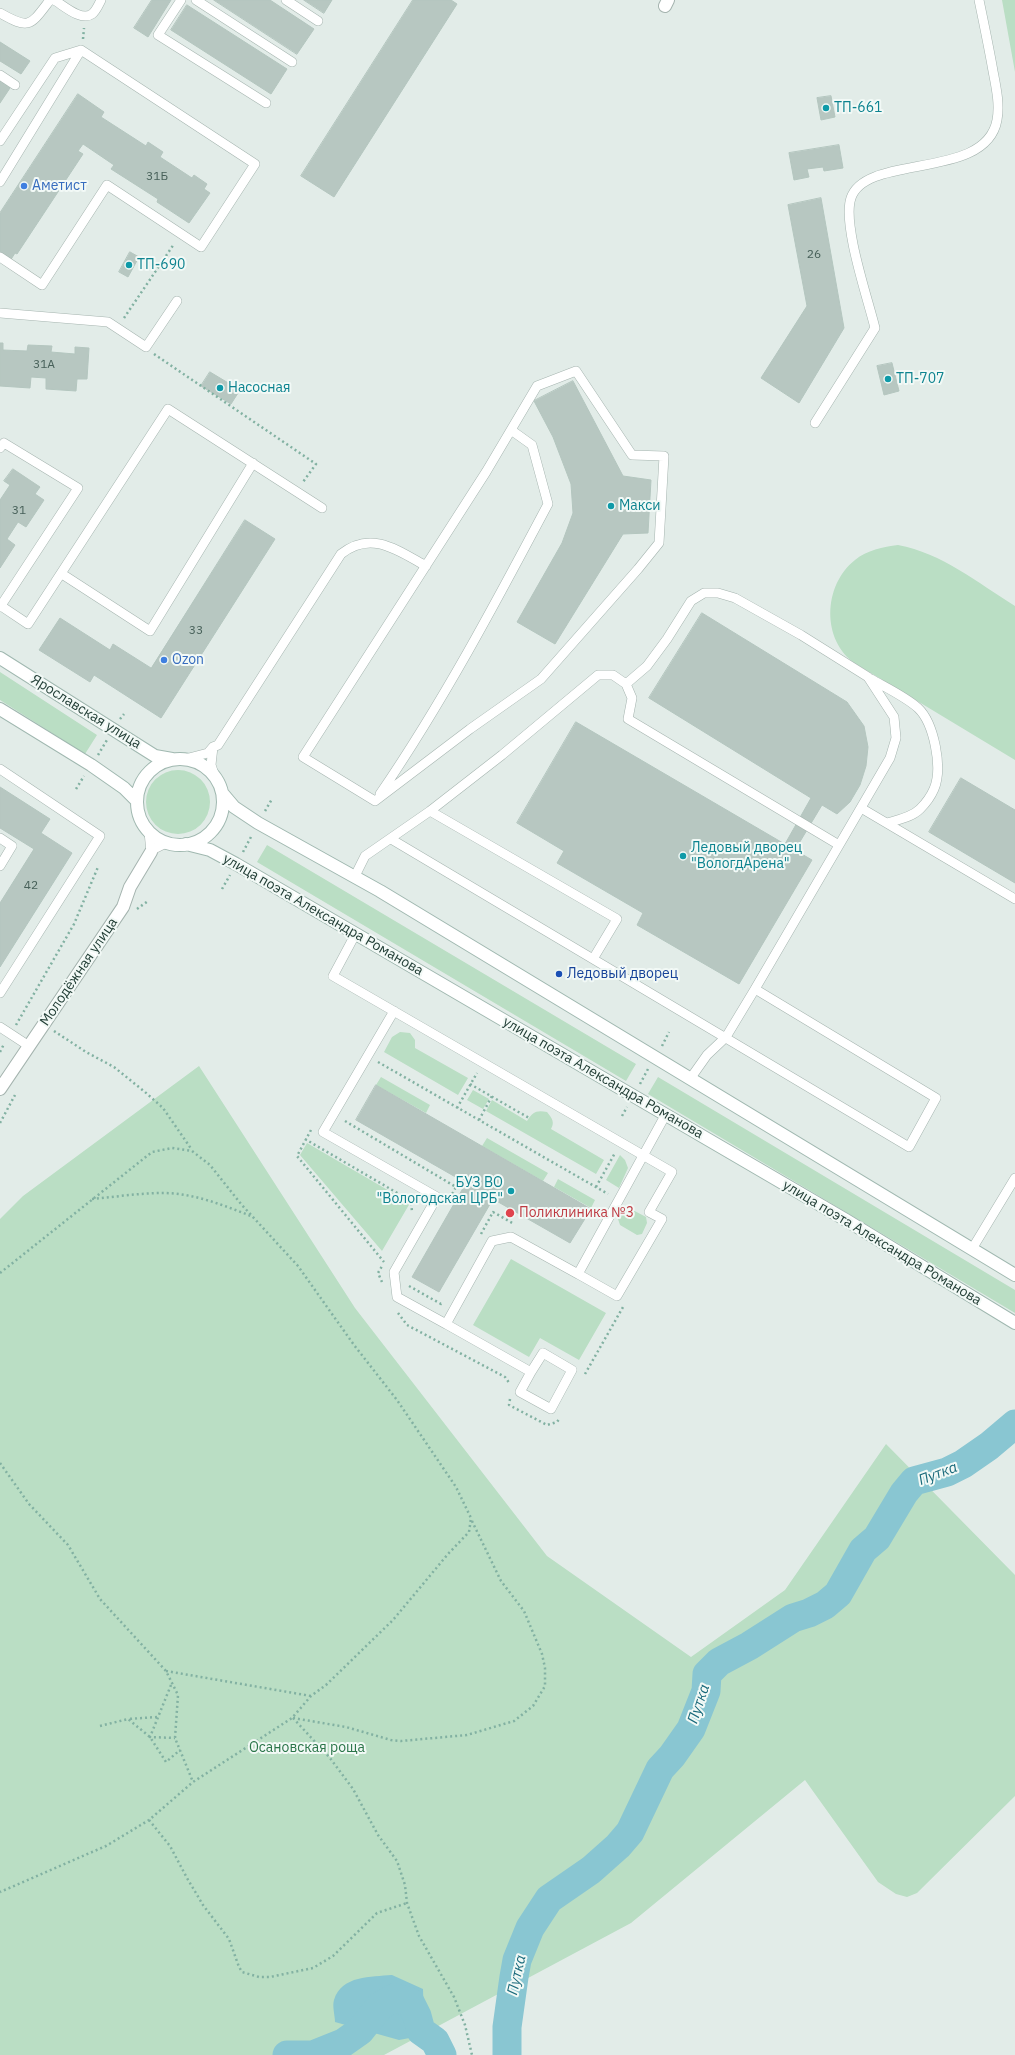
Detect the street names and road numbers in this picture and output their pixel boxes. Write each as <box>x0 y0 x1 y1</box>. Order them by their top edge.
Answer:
street label: Ярославская улица <box>28 671 144 753</box>
street label: улица поэта Александра Романова <box>220 851 426 979</box>
street label: Молодёжная улица <box>37 915 121 1029</box>
street label: улица поэта Александра Романова <box>500 1014 706 1142</box>
street label: улица поэта Александра Романова <box>780 1177 984 1309</box>

